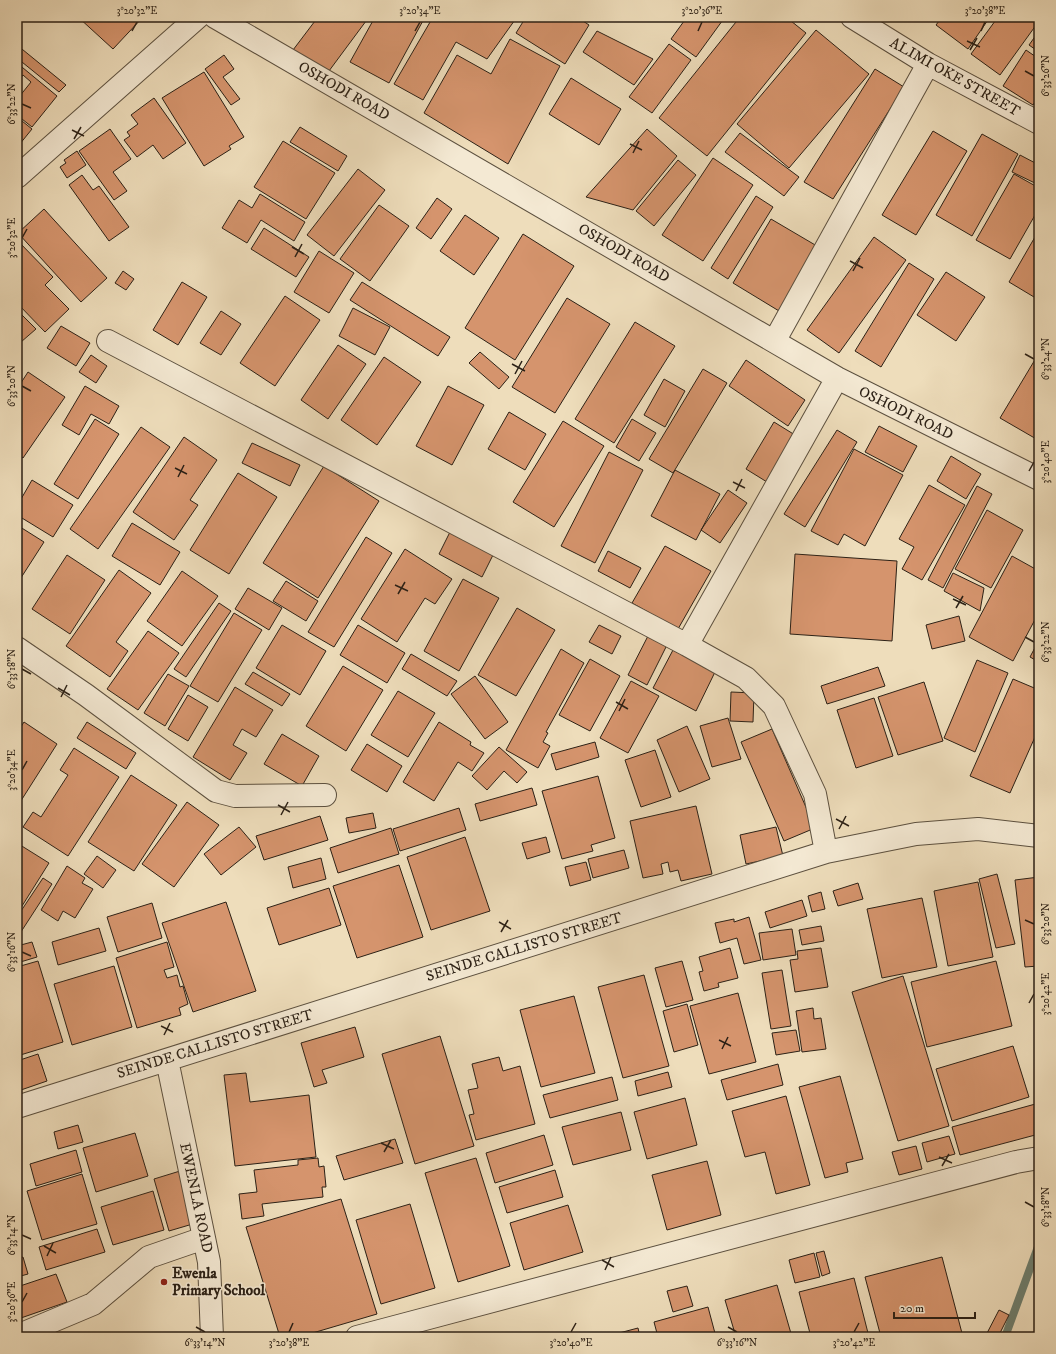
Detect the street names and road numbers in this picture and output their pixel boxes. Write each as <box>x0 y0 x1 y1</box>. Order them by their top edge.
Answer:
street label: ALIMI OKE STREET <box>886 33 1024 121</box>
street label: OSHODI ROAD <box>295 57 393 125</box>
street label: OSHODI ROAD <box>575 219 673 287</box>
street label: OSHODI ROAD <box>856 382 956 444</box>
street label: SEINDE CALLISTO STREET <box>424 908 625 986</box>
street label: SEINDE CALLISTO STREET <box>115 1005 316 1083</box>
street label: EWENLA ROAD <box>175 1141 217 1255</box>

